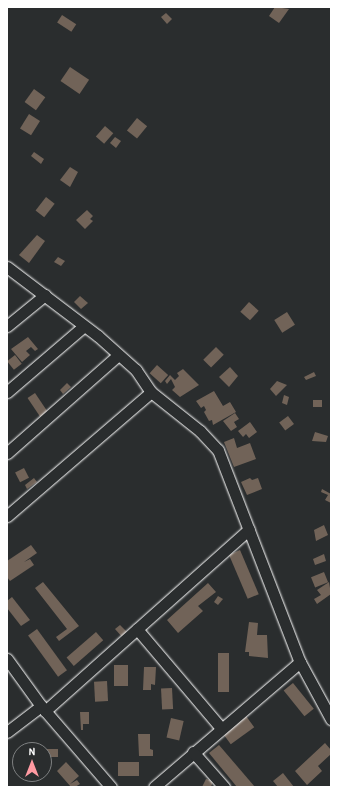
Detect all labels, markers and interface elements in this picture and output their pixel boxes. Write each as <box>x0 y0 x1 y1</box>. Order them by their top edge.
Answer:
north arrow <box>12 742 52 782</box>
text: N <box>29 744 35 758</box>

